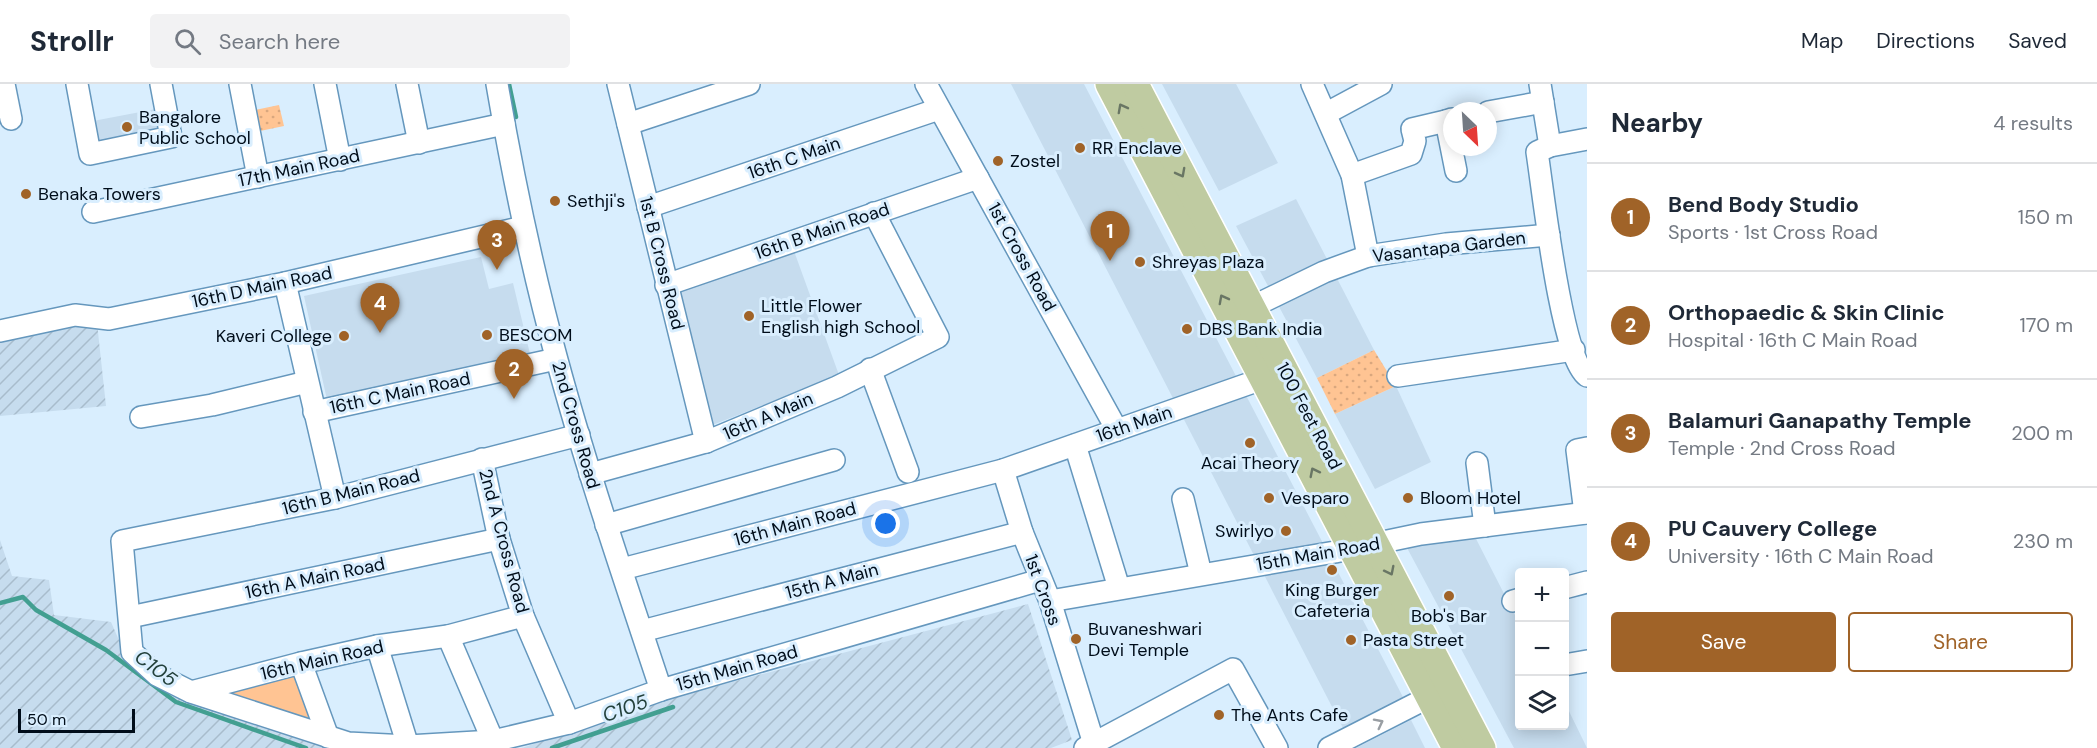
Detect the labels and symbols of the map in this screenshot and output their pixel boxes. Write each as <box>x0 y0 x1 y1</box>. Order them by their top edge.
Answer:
north arrow <box>1443 102 1497 156</box>
one-way arrow <box>1118 104 1129 115</box>
place label: Bangalore Public School <box>139 105 251 150</box>
marker: Bangalore Public School <box>120 120 134 134</box>
street label: 16th C Main <box>745 131 843 185</box>
place label: RR Enclave <box>1092 136 1182 160</box>
marker: RR Enclave <box>1073 141 1087 155</box>
street label: 17th Main Road <box>236 143 362 193</box>
place label: Zostel <box>1010 149 1060 173</box>
marker: Zostel <box>991 154 1005 168</box>
one-way arrow <box>1174 167 1185 177</box>
place label: Benaka Towers <box>38 182 161 206</box>
marker: Benaka Towers <box>19 187 33 201</box>
place label: Sethji's <box>567 189 625 213</box>
marker: Sethji's <box>548 194 562 208</box>
street label: 1st B Cross Road <box>634 194 690 332</box>
street label: 16th B Main Road <box>751 197 893 265</box>
street label: 1st Cross Road <box>982 198 1062 316</box>
pin: 1 <box>1090 212 1130 261</box>
pin: 3 <box>478 220 516 270</box>
street label: Vasantapa Garden <box>1371 226 1527 268</box>
place label: Shreyas Plaza <box>1152 250 1264 274</box>
marker: Shreyas Plaza <box>1133 255 1147 269</box>
street label: 16th D Main Road <box>190 260 334 314</box>
pin: 4 <box>360 284 400 333</box>
place label: Little Flower English high School <box>761 294 920 339</box>
one-way arrow <box>1219 295 1230 306</box>
marker: Little Flower English high School <box>742 309 756 323</box>
place label: DBS Bank India <box>1199 317 1322 341</box>
marker: DBS Bank India <box>1180 322 1194 336</box>
place label: BESCOM <box>499 323 572 347</box>
place label: Kaveri College <box>216 324 332 348</box>
marker: BESCOM <box>480 328 494 342</box>
marker: Kaveri College <box>337 329 351 343</box>
pin: 2 <box>494 350 534 399</box>
street label: 100 Feet Road <box>1271 358 1347 474</box>
street label: 2nd Cross Road <box>546 359 606 491</box>
street label: 16th C Main Road <box>328 366 472 420</box>
street label: 16th A Main <box>719 386 817 446</box>
street label: 16th Main <box>1093 400 1175 448</box>
marker: Acai Theory <box>1243 436 1257 450</box>
place label: Acai Theory <box>1201 451 1299 475</box>
street label: 16th B Main Road <box>280 463 422 521</box>
street label: 2nd A Cross Road <box>473 466 535 616</box>
one-way arrow <box>1309 467 1321 478</box>
place label: Vesparo <box>1281 486 1349 510</box>
place label: Bloom Hotel <box>1420 486 1521 510</box>
marker: Vesparo <box>1262 491 1276 505</box>
marker: Bloom Hotel <box>1401 491 1415 505</box>
street label: 16th Main Road <box>731 496 859 552</box>
your location <box>871 509 900 538</box>
place label: Swirlyo <box>1215 519 1274 543</box>
marker: Swirlyo <box>1279 524 1293 538</box>
street label: 15th Main Road <box>1254 531 1382 577</box>
street label: 16th A Main Road <box>243 551 387 605</box>
street label: 1st Cross <box>1019 551 1067 629</box>
street label: 15th A Main <box>783 557 881 605</box>
marker: King Burger Cafeteria <box>1325 563 1339 577</box>
one-way arrow <box>1383 565 1394 575</box>
place label: King Burger Cafeteria <box>1285 578 1379 623</box>
marker: Bob's Bar <box>1442 589 1456 603</box>
place label: Bob's Bar <box>1411 604 1487 628</box>
place label: Buvaneshwari Devi Temple <box>1088 617 1202 662</box>
place label: Pasta Street <box>1363 628 1464 652</box>
marker: Buvaneshwari Devi Temple <box>1069 632 1083 646</box>
marker: Pasta Street <box>1344 633 1358 647</box>
street label: 16th Main Road <box>258 634 386 686</box>
street label: 15th Main Road <box>674 639 800 697</box>
water label: C105 <box>130 644 182 692</box>
water label: C105 <box>599 688 651 728</box>
place label: The Ants Cafe <box>1231 703 1348 727</box>
scale bar <box>18 706 135 734</box>
marker: The Ants Cafe <box>1212 708 1226 722</box>
one-way arrow <box>1372 718 1383 730</box>

